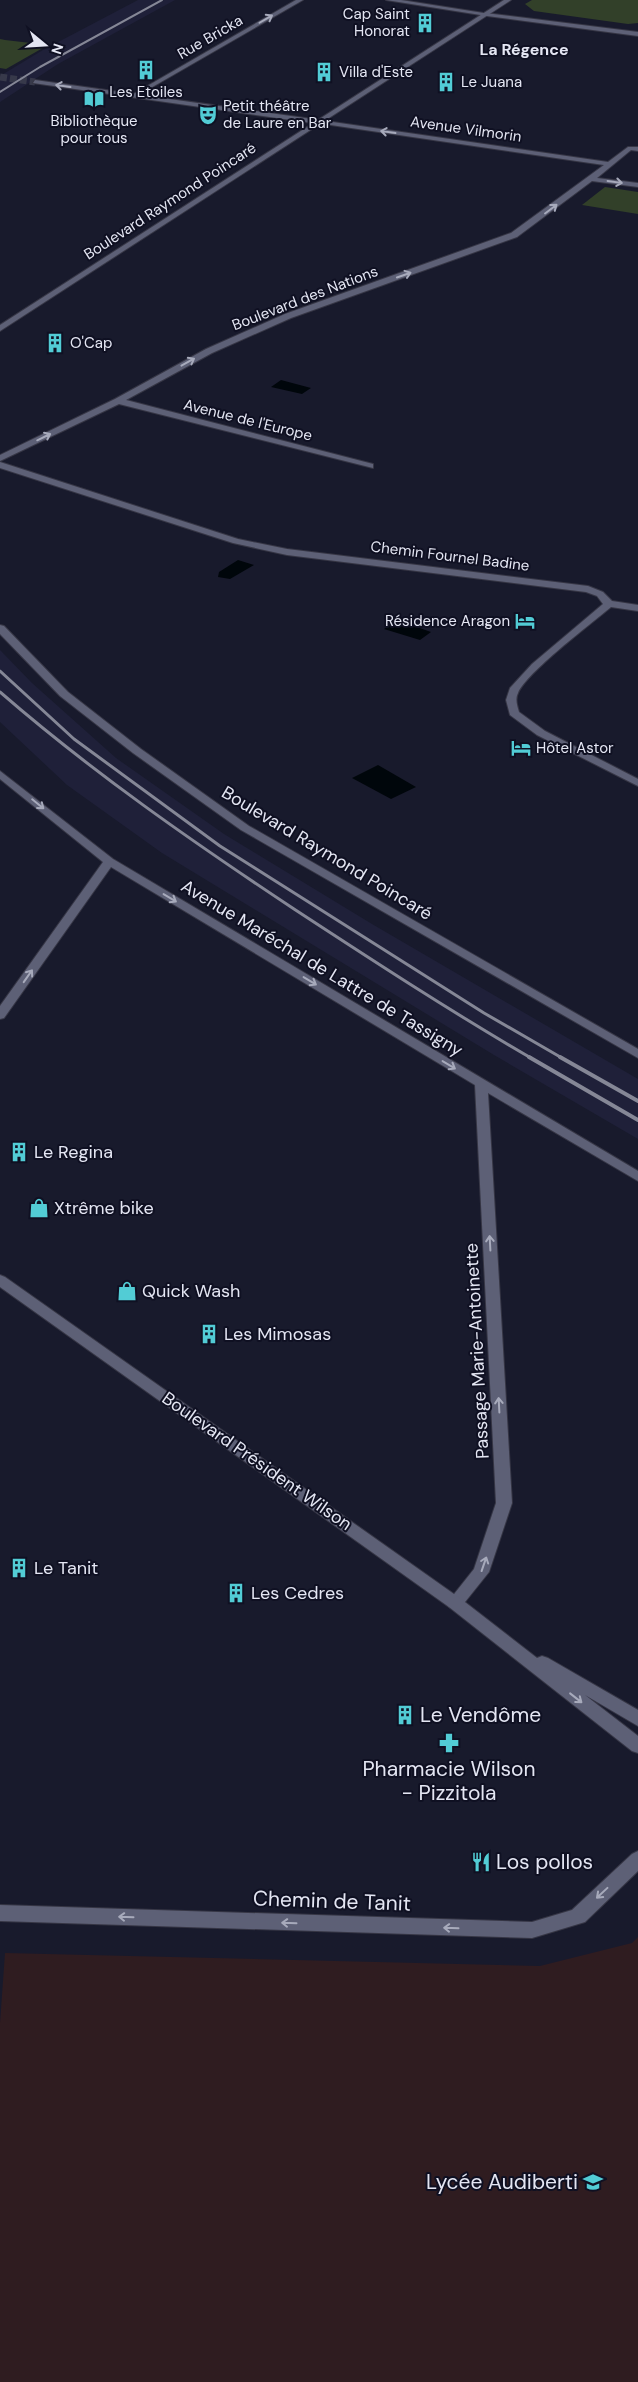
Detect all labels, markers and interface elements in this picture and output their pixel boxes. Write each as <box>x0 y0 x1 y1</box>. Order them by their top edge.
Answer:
place label: Cap Saint Honorat <box>343 4 410 41</box>
street label: Rue Bricka <box>174 10 246 64</box>
building icon: Cap Saint Honorat <box>414 12 436 34</box>
one-way arrow <box>259 14 273 24</box>
north arrow <box>20 20 70 70</box>
district label: La Régence <box>479 39 569 60</box>
text: N <box>47 41 68 57</box>
building icon: Les Etoiles <box>135 59 157 81</box>
building icon: Villa d'Este <box>313 61 335 83</box>
place label: Villa d'Este <box>339 62 413 82</box>
building icon: Le Juana <box>435 71 457 93</box>
place label: Le Juana <box>461 72 522 92</box>
one-way arrow <box>55 80 71 90</box>
place label: Les Etoiles <box>109 82 183 102</box>
library icon: Bibliothèque pour tous <box>83 88 105 110</box>
place label: Petit théâtre de Laure en Bar <box>223 96 332 133</box>
theatre icon: Petit théâtre de Laure en Bar <box>197 104 219 126</box>
place label: Bibliothèque pour tous <box>50 111 138 148</box>
street label: Avenue Vilmorin <box>409 111 523 147</box>
one-way arrow <box>380 126 396 136</box>
street label: Boulevard Raymond Poincaré <box>80 138 260 264</box>
one-way arrow <box>607 177 623 187</box>
one-way arrow <box>544 204 558 214</box>
street label: Boulevard des Nations <box>229 261 381 335</box>
one-way arrow <box>395 270 411 279</box>
building icon: O'Cap <box>44 332 66 354</box>
place label: O'Cap <box>70 333 112 353</box>
one-way arrow <box>181 357 196 367</box>
street label: Avenue de l'Europe <box>182 394 314 446</box>
one-way arrow <box>36 432 51 441</box>
street label: Chemin Fournel Badine <box>369 536 531 576</box>
hotel icon: Résidence Aragon <box>514 610 536 632</box>
place label: Résidence Aragon <box>385 611 510 631</box>
hotel icon: Hôtel Astor <box>510 737 532 759</box>
place label: Hôtel Astor <box>536 738 614 758</box>
street label: Boulevard Raymond Poincaré <box>217 780 437 926</box>
one-way arrow <box>31 799 44 810</box>
street label: Avenue Maréchal de Lattre de Tassigny <box>177 874 467 1062</box>
one-way arrow <box>163 893 177 903</box>
one-way arrow <box>23 969 33 983</box>
one-way arrow <box>303 976 317 986</box>
one-way arrow <box>442 1060 456 1070</box>
place label: Le Regina <box>34 1140 113 1164</box>
building icon: Le Regina <box>8 1141 30 1163</box>
place label: Xtrême bike <box>54 1196 154 1220</box>
shop icon: Xtrême bike <box>28 1197 50 1219</box>
one-way arrow <box>485 1235 494 1251</box>
street label: Passage Marie-Antoinette <box>459 1242 495 1460</box>
place label: Quick Wash <box>142 1279 240 1303</box>
shop icon: Quick Wash <box>116 1280 138 1302</box>
place label: Les Mimosas <box>224 1322 331 1346</box>
building icon: Les Mimosas <box>198 1323 220 1345</box>
street label: Boulevard Président Wilson <box>157 1386 357 1536</box>
one-way arrow <box>494 1397 503 1413</box>
place label: Le Tanit <box>34 1556 98 1580</box>
one-way arrow <box>479 1556 489 1572</box>
building icon: Le Tanit <box>8 1557 30 1579</box>
place label: Les Cedres <box>251 1581 344 1605</box>
building icon: Les Cedres <box>225 1582 247 1604</box>
one-way arrow <box>569 1693 582 1704</box>
place label: Le Vendôme <box>420 1701 541 1729</box>
building icon: Le Vendôme <box>394 1704 416 1726</box>
pharmacy icon: Pharmacie Wilson - Pizzitola <box>438 1732 460 1754</box>
place label: Pharmacie Wilson - Pizzitola <box>362 1755 536 1807</box>
place label: Los pollos <box>496 1848 593 1876</box>
restaurant icon: Los pollos <box>470 1851 492 1873</box>
street label: Chemin de Tanit <box>253 1884 411 1918</box>
one-way arrow <box>596 1887 609 1899</box>
one-way arrow <box>119 1913 135 1922</box>
one-way arrow <box>281 1918 297 1927</box>
one-way arrow <box>444 1923 460 1933</box>
place label: Lycée Audiberti <box>426 2168 578 2196</box>
school or university icon: Lycée Audiberti <box>582 2171 604 2193</box>

